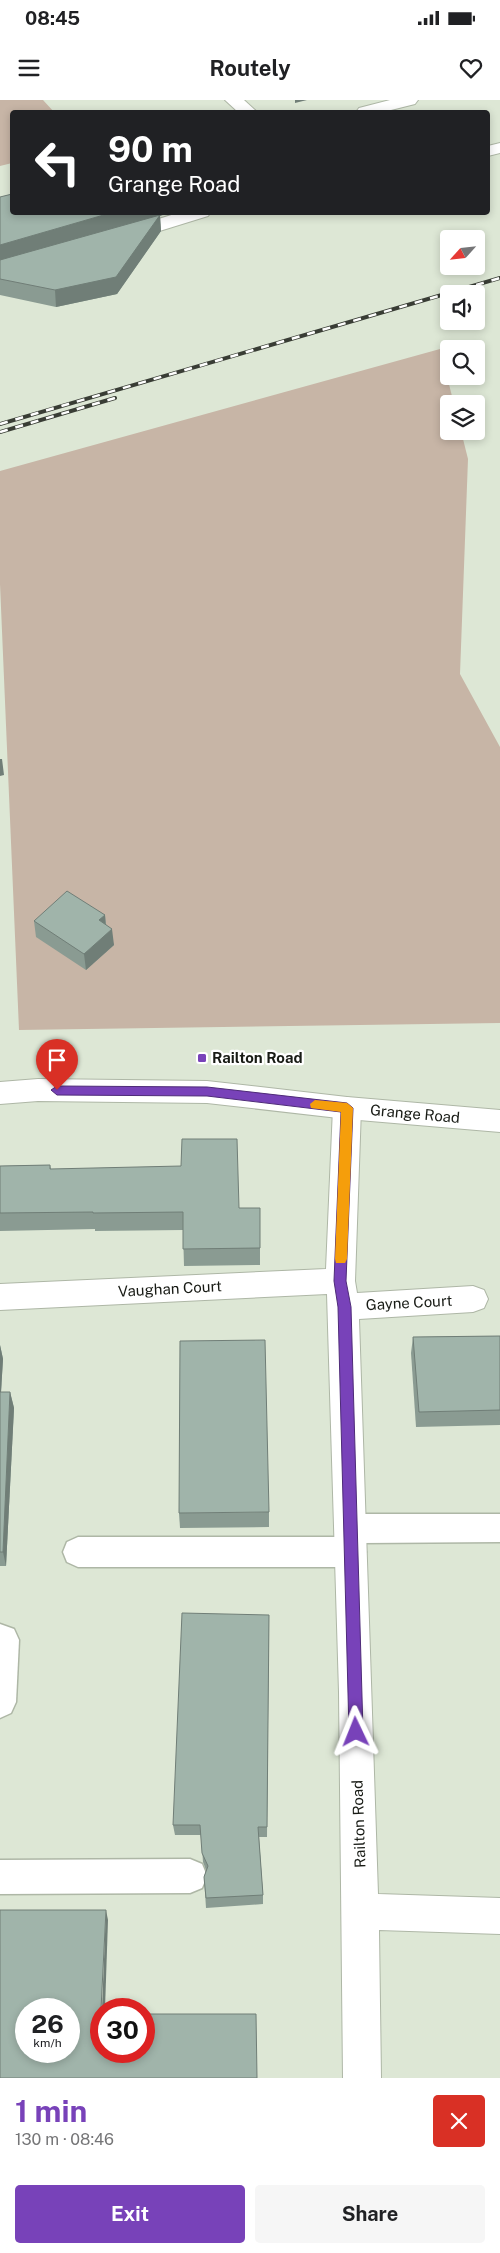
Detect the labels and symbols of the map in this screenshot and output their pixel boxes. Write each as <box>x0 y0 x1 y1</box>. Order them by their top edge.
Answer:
north arrow <box>440 230 485 275</box>
pin <box>36 1039 78 1090</box>
place label: Railton Road <box>212 1049 303 1066</box>
marker: Railton Road <box>196 1052 208 1064</box>
street label: Grange Road <box>369 1101 461 1126</box>
street label: Vaughan Court <box>118 1277 223 1300</box>
street label: Gayne Court <box>365 1292 453 1313</box>
position arrow <box>329 1705 381 1757</box>
street label: Railton Road <box>348 1780 369 1868</box>
speed limit sign: 30 <box>90 1998 155 2063</box>

